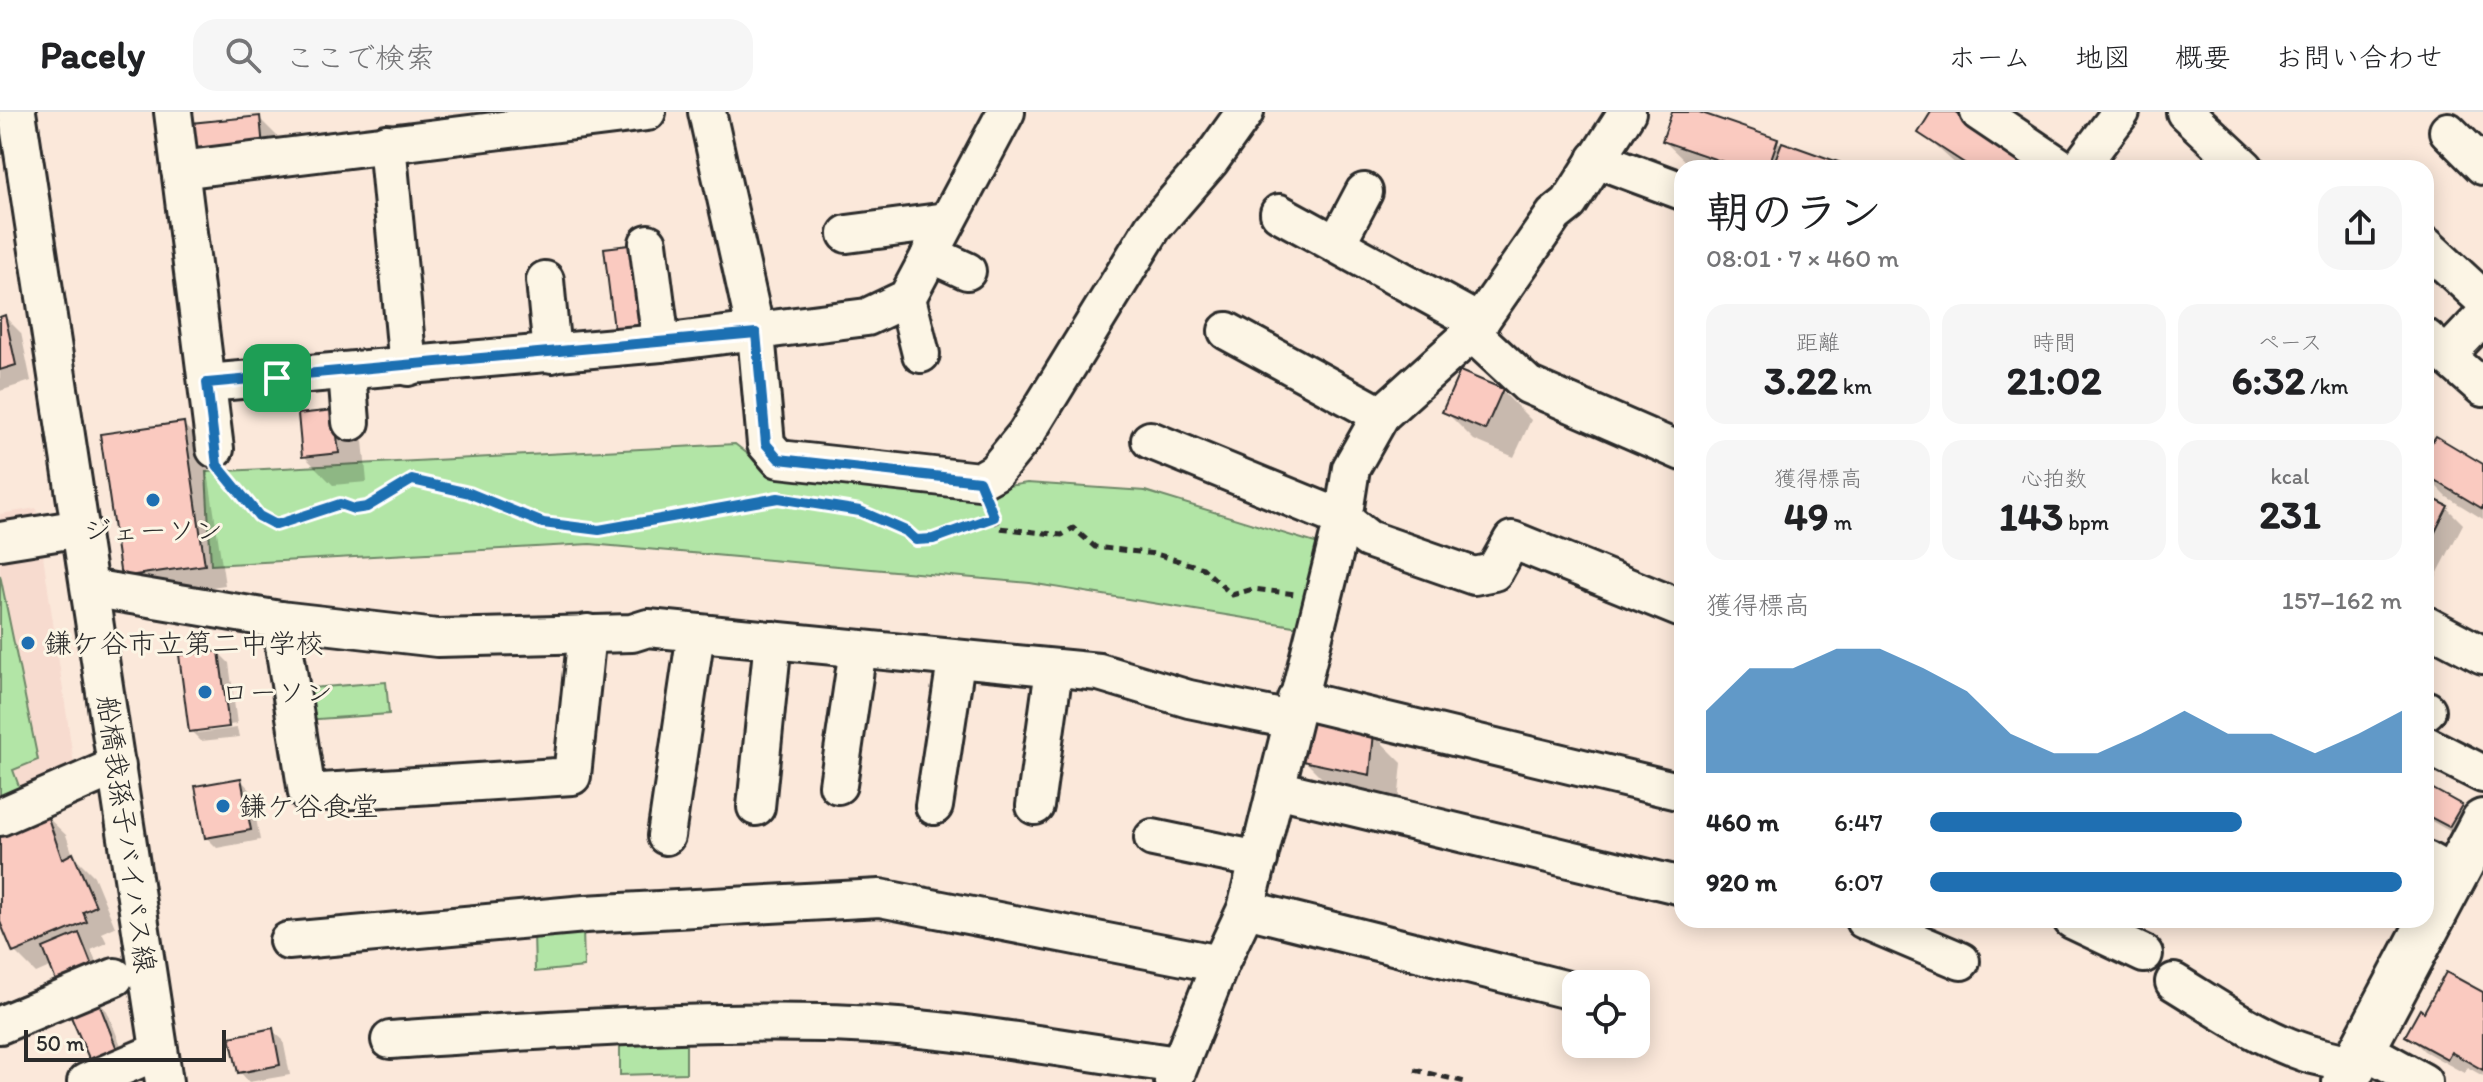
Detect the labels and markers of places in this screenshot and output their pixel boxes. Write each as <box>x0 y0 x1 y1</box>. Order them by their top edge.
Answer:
pin <box>243 344 311 412</box>
marker: ジェーソン <box>144 491 162 509</box>
place label: ジェーソン <box>83 513 223 547</box>
place label: 鎌ケ谷市立第二中学校 <box>44 626 324 660</box>
marker: 鎌ケ谷市立第二中学校 <box>19 634 37 652</box>
place label: ローソン <box>221 675 333 709</box>
marker: ローソン <box>196 683 214 701</box>
place label: 鎌ケ谷食堂 <box>239 789 379 823</box>
marker: 鎌ケ谷食堂 <box>214 797 232 815</box>

